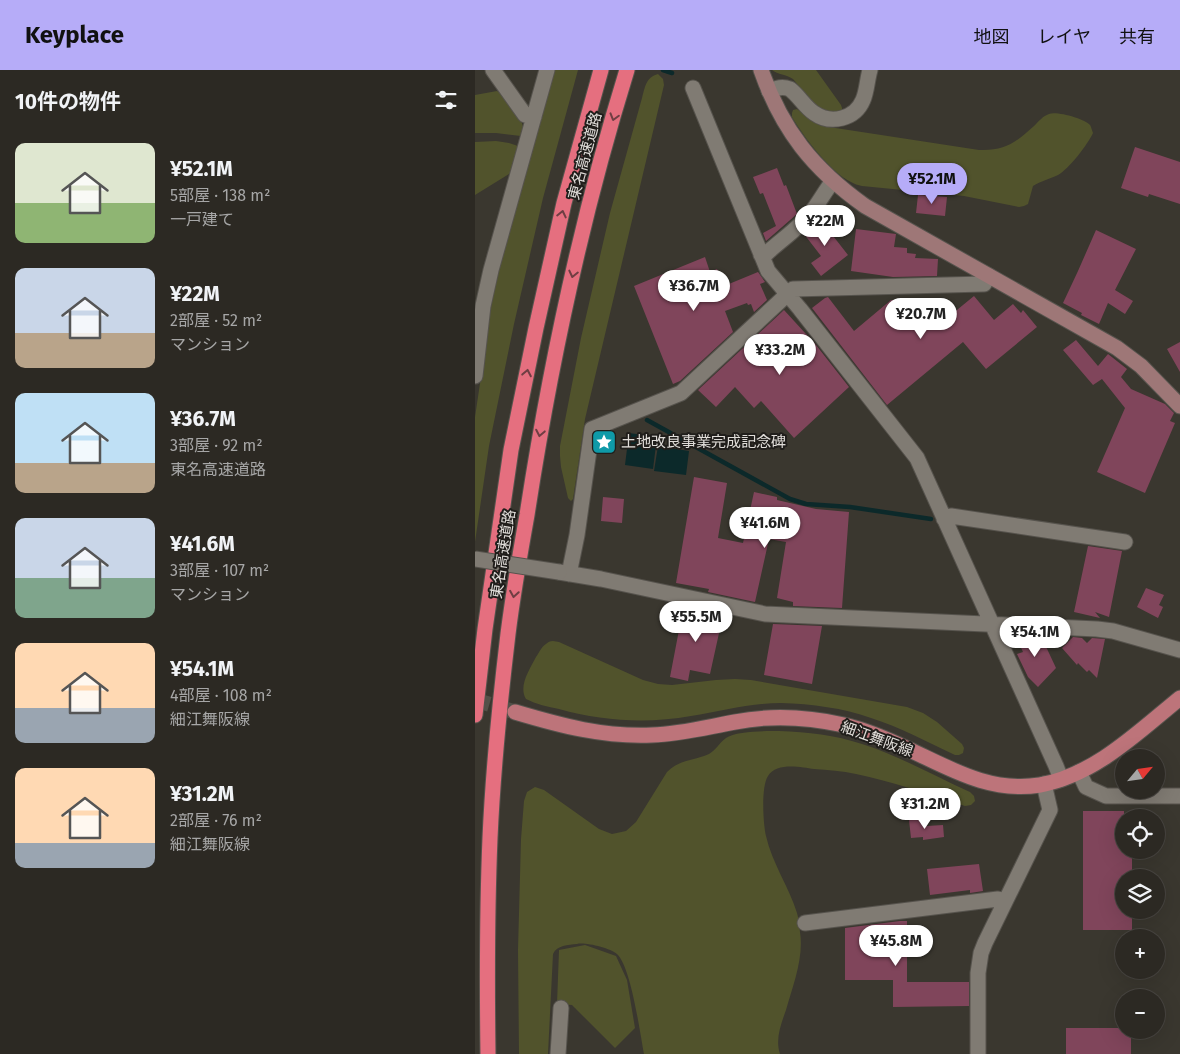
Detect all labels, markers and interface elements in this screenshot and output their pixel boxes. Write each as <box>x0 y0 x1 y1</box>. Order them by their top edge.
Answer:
text: Keyplace <box>25 21 124 49</box>
text: 地図 <box>974 26 1010 48</box>
text: レイヤ <box>1038 26 1091 48</box>
text: 共有 <box>1119 26 1155 48</box>
icon: filters <box>432 86 460 114</box>
text: 10件の物件 <box>15 89 121 115</box>
street label: 東名高速道路 <box>565 110 605 202</box>
one-way arrow <box>609 112 619 120</box>
text: ¥52.1M <box>170 156 233 182</box>
pin: ¥52.1M <box>891 162 973 205</box>
icon: home <box>55 163 115 223</box>
text: ¥52.1M <box>908 169 956 188</box>
text: 5部屋 · 138 m² <box>170 186 270 205</box>
pin: ¥22M <box>795 204 855 247</box>
one-way arrow <box>556 209 567 218</box>
text: 一戸建て <box>170 210 234 229</box>
text: ¥22M <box>806 211 844 230</box>
one-way arrow <box>568 270 579 279</box>
pin: ¥36.7M <box>653 270 735 312</box>
text: ¥36.7M <box>669 276 719 295</box>
text: ¥22M <box>170 281 220 307</box>
icon: home <box>55 288 115 348</box>
pin: ¥20.7M <box>880 298 962 340</box>
text: ¥20.7M <box>896 304 946 323</box>
text: 2部屋 · 52 m² <box>170 311 262 330</box>
pin: ¥33.2M <box>739 334 821 376</box>
text: マンション <box>170 335 250 354</box>
text: ¥33.2M <box>755 340 805 359</box>
one-way arrow <box>521 368 532 377</box>
text: ¥36.7M <box>170 406 236 432</box>
icon: home <box>55 413 115 473</box>
one-way arrow <box>535 429 546 438</box>
place icon: 土地改良事業完成記念碑 <box>591 429 617 455</box>
place label: 土地改良事業完成記念碑 <box>621 433 786 451</box>
text: 3部屋 · 92 m² <box>170 436 263 455</box>
text: 東名高速道路 <box>170 460 266 479</box>
pin: ¥41.6M <box>724 506 806 549</box>
street label: 東名高速道路 <box>487 508 519 600</box>
text: ¥41.6M <box>740 513 790 532</box>
text: ¥41.6M <box>170 531 235 557</box>
icon: home <box>55 538 115 598</box>
text: 3部屋 · 107 m² <box>170 561 269 580</box>
text: マンション <box>170 585 250 604</box>
one-way arrow <box>509 590 520 598</box>
pin: ¥55.5M <box>655 600 737 643</box>
text: ¥55.5M <box>670 607 722 626</box>
pin: ¥54.1M <box>994 616 1076 658</box>
text: ¥54.1M <box>1011 622 1059 641</box>
text: ¥54.1M <box>170 656 234 682</box>
icon: home <box>55 663 115 723</box>
text: 4部屋 · 108 m² <box>170 686 272 705</box>
text: 細江舞阪線 <box>170 710 250 729</box>
street label: 細江舞阪線 <box>839 718 915 760</box>
north arrow <box>1115 749 1165 799</box>
map controls <box>1115 749 1165 1039</box>
text: ¥31.2M <box>170 781 234 807</box>
icon: home <box>55 788 115 848</box>
pin: ¥31.2M <box>884 788 966 830</box>
text: ¥31.2M <box>901 794 949 813</box>
button: locate <box>1115 809 1165 859</box>
text: 2部屋 · 76 m² <box>170 811 262 830</box>
text: 細江舞阪線 <box>170 835 250 854</box>
button: layers <box>1115 869 1165 919</box>
pin: ¥45.8M <box>855 924 937 967</box>
button: + <box>1115 929 1165 979</box>
text: ¥45.8M <box>870 931 922 950</box>
button: − <box>1115 989 1165 1039</box>

